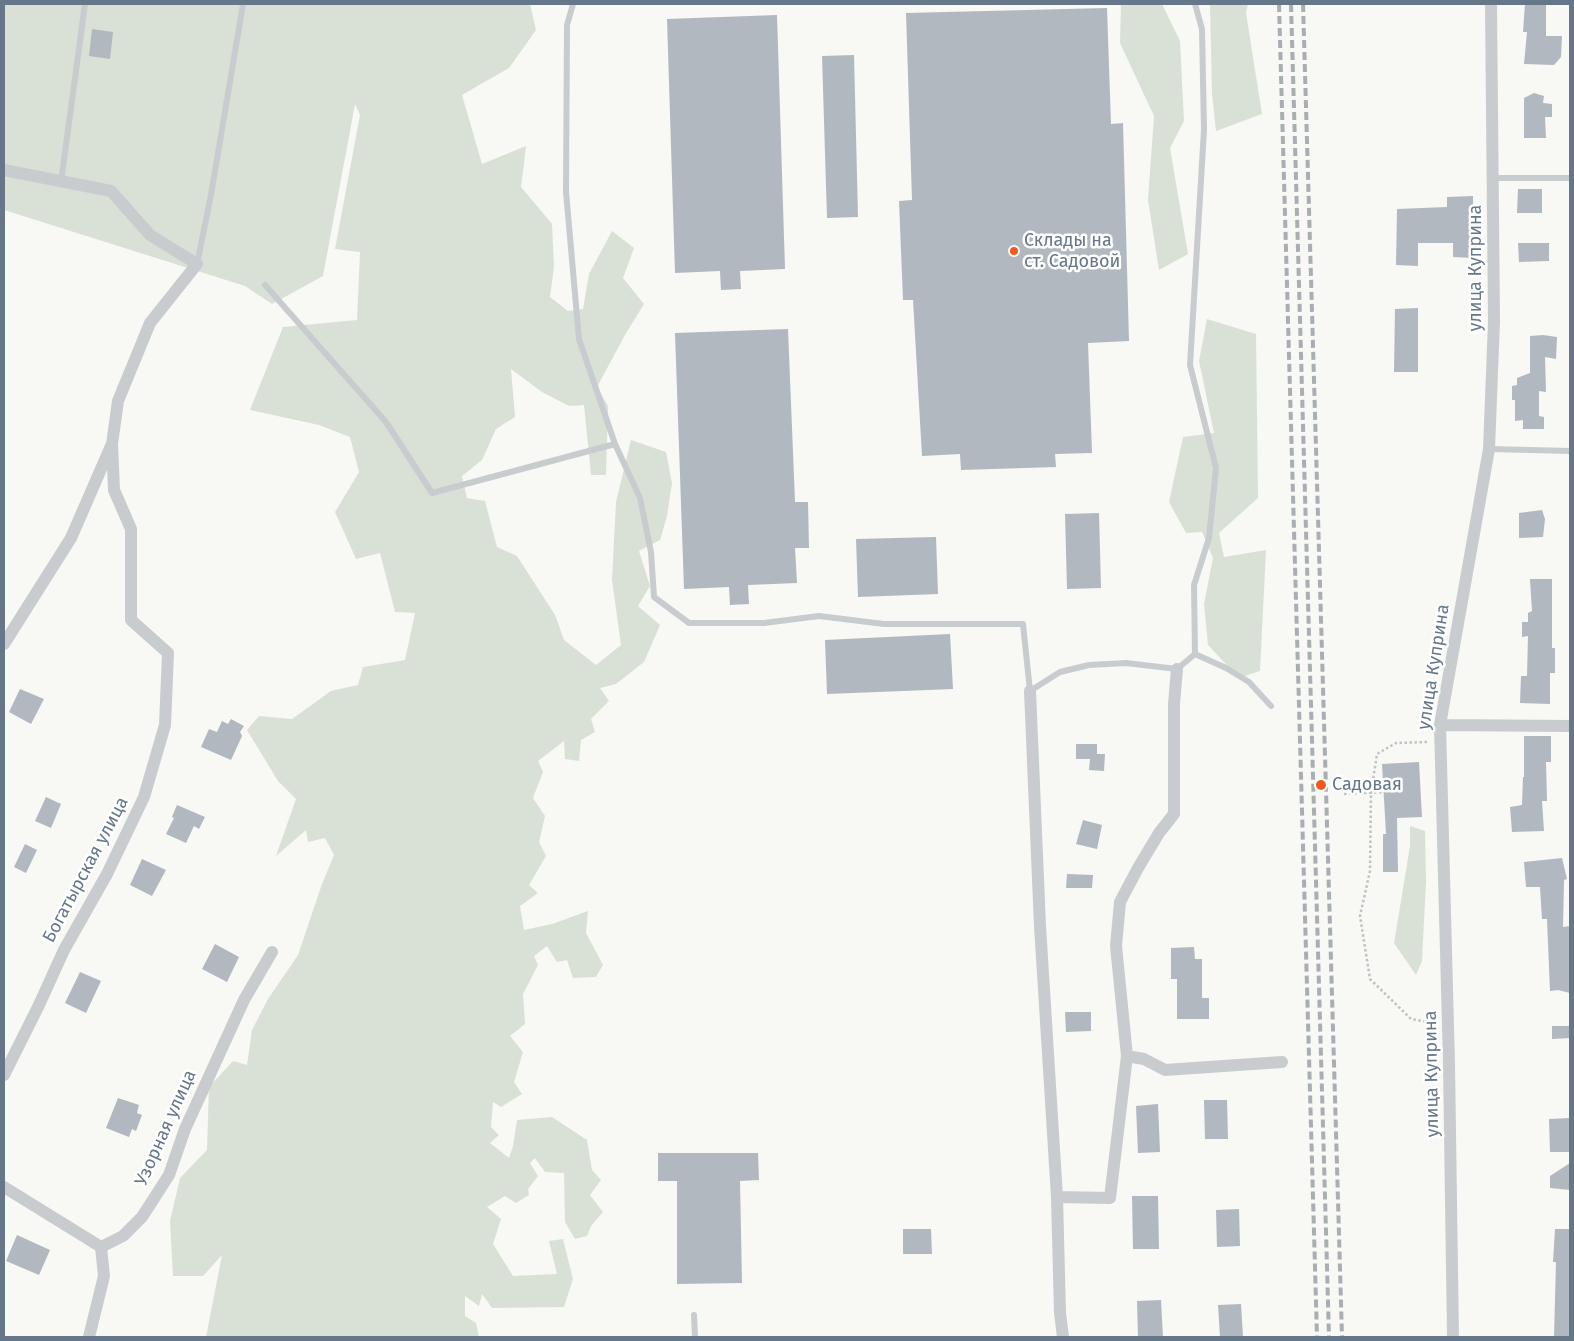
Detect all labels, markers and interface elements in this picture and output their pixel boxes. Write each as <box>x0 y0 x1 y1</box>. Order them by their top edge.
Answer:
street label: улица Куприна <box>1465 205 1487 331</box>
place label: Склады на ст. Садовой <box>1024 230 1120 272</box>
marker: Склады на ст. Садовой <box>1008 245 1020 257</box>
street label: улица Куприна <box>1413 603 1455 731</box>
place label: Садовая <box>1332 774 1402 796</box>
marker: Садовая <box>1314 778 1328 792</box>
street label: Богатырская улица <box>39 794 133 946</box>
street label: улица Куприна <box>1420 1010 1444 1138</box>
street label: Узорная улица <box>131 1067 201 1189</box>

